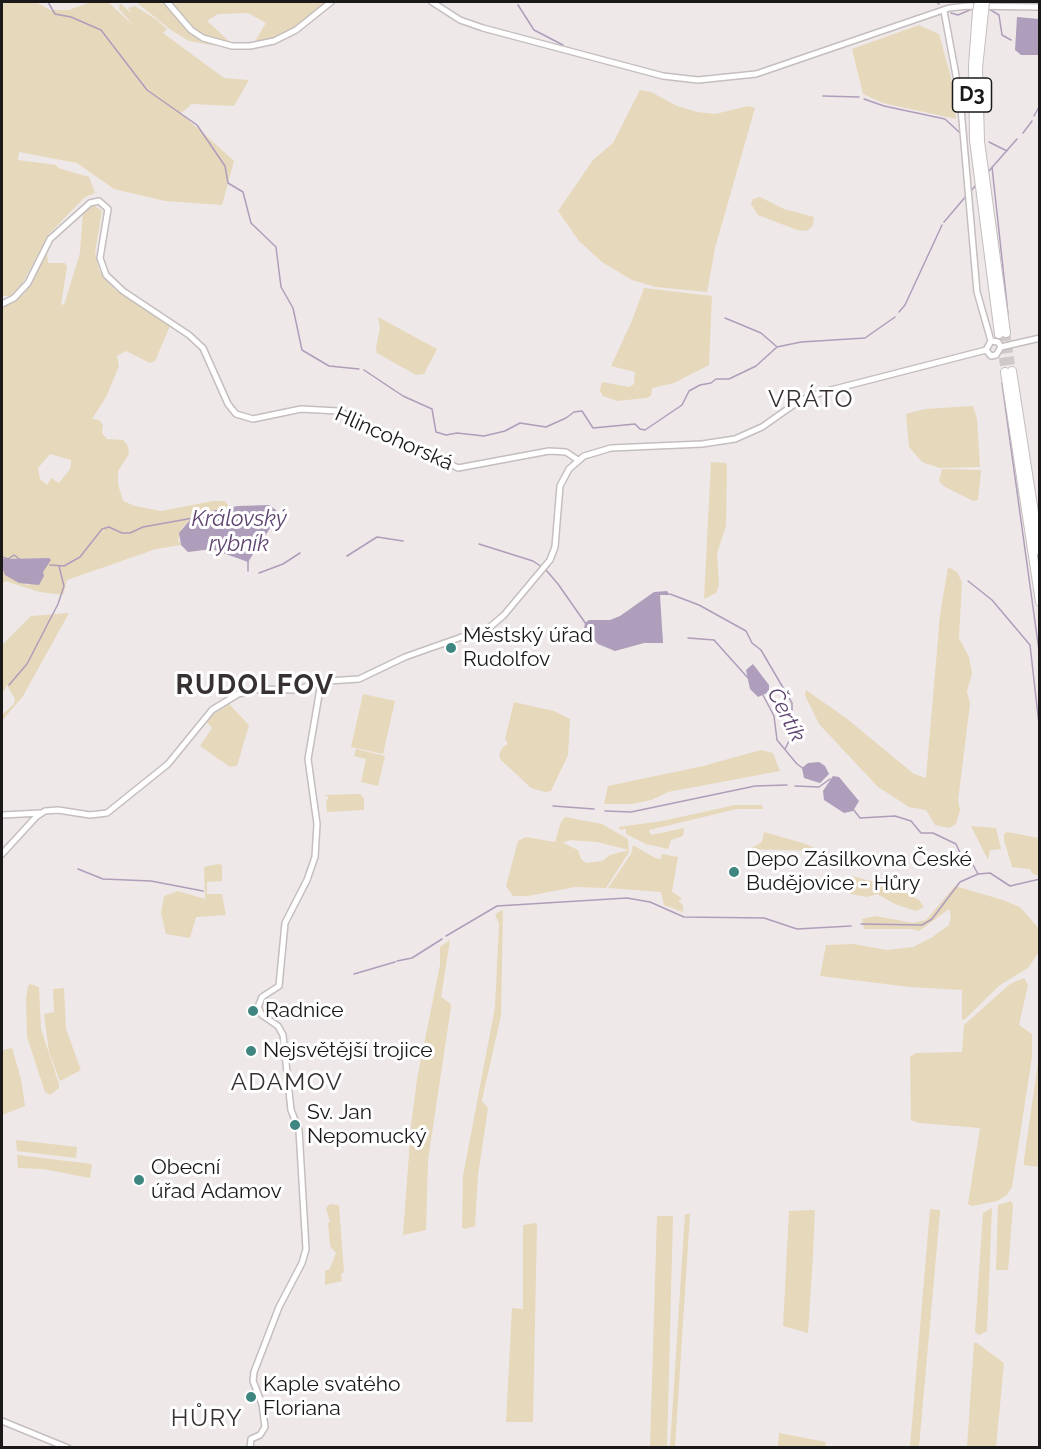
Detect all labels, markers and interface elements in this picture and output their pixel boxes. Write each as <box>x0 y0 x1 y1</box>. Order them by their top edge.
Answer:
road number: D3 <box>952 78 992 112</box>
district label: VRÁTO <box>768 386 854 414</box>
street label: Hlincohorská <box>331 402 457 476</box>
water label: Královský rybník <box>191 506 287 558</box>
place label: Městský úřad Rudolfov <box>463 623 593 673</box>
marker: Městský úřad Rudolfov <box>444 641 458 655</box>
district label: RUDOLFOV <box>176 670 334 702</box>
water label: Čertík <box>761 683 811 747</box>
place label: Depo Zásilkovna České Budějovice - Hůry <box>746 847 972 897</box>
marker: Depo Zásilkovna České Budějovice - Hůry <box>727 865 741 879</box>
place label: Radnice <box>265 998 344 1024</box>
marker: Radnice <box>246 1004 260 1018</box>
place label: Nejsvětější trojice <box>263 1038 433 1064</box>
marker: Nejsvětější trojice <box>244 1044 258 1058</box>
district label: ADAMOV <box>231 1069 343 1097</box>
place label: Sv. Jan Nepomucký <box>307 1100 427 1150</box>
marker: Sv. Jan Nepomucký <box>288 1118 302 1132</box>
place label: Obecní úřad Adamov <box>151 1155 282 1205</box>
marker: Obecní úřad Adamov <box>132 1173 146 1187</box>
place label: Kaple svatého Floriana <box>263 1372 400 1422</box>
marker: Kaple svatého Floriana <box>244 1390 258 1404</box>
district label: HŮRY <box>171 1405 243 1433</box>

